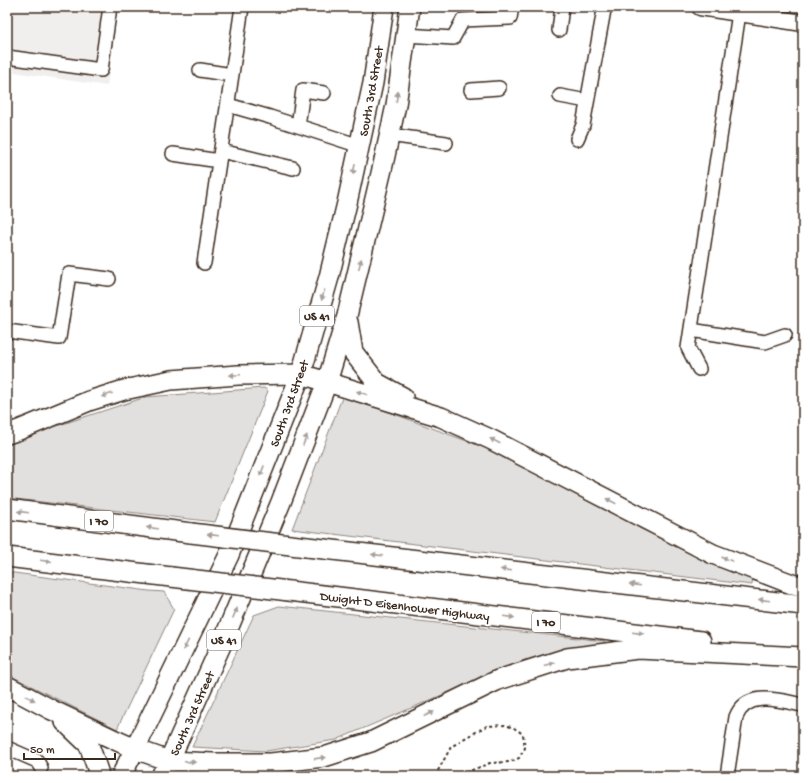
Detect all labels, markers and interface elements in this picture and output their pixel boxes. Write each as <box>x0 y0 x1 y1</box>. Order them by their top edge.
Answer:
street label: South 3rd Street <box>357 44 388 138</box>
one-way arrow <box>394 91 400 103</box>
one-way arrow <box>351 163 357 175</box>
one-way arrow <box>357 258 363 270</box>
one-way arrow <box>320 290 326 302</box>
road number: US 41 <box>300 306 334 326</box>
street label: South 3rd Street <box>268 357 314 449</box>
one-way arrow <box>228 372 241 378</box>
one-way arrow <box>356 390 368 396</box>
one-way arrow <box>101 392 113 398</box>
one-way arrow <box>303 433 309 445</box>
one-way arrow <box>490 438 501 444</box>
one-way arrow <box>259 465 265 477</box>
one-way arrow <box>605 498 617 504</box>
one-way arrow <box>17 508 29 515</box>
road number: I 70 <box>85 511 113 531</box>
one-way arrow <box>146 525 158 531</box>
one-way arrow <box>207 532 219 538</box>
one-way arrow <box>371 552 383 558</box>
one-way arrow <box>720 556 732 562</box>
one-way arrow <box>40 558 52 565</box>
one-way arrow <box>500 567 512 573</box>
one-way arrow <box>629 582 641 588</box>
street label: Dwight D Eisenhower Highway <box>318 590 491 625</box>
one-way arrow <box>758 597 770 603</box>
one-way arrow <box>232 608 238 619</box>
road number: I 70 <box>532 612 560 632</box>
one-way arrow <box>503 614 515 620</box>
road number: US 41 <box>207 630 241 650</box>
one-way arrow <box>632 630 644 636</box>
one-way arrow <box>183 639 189 650</box>
one-way arrow <box>543 661 555 667</box>
street label: South 3rd Street <box>168 668 219 759</box>
one-way arrow <box>24 695 35 701</box>
one-way arrow <box>423 711 435 717</box>
scale bar <box>24 735 115 761</box>
text: 50 m <box>30 744 55 758</box>
one-way arrow <box>314 755 326 761</box>
one-way arrow <box>184 759 197 765</box>

